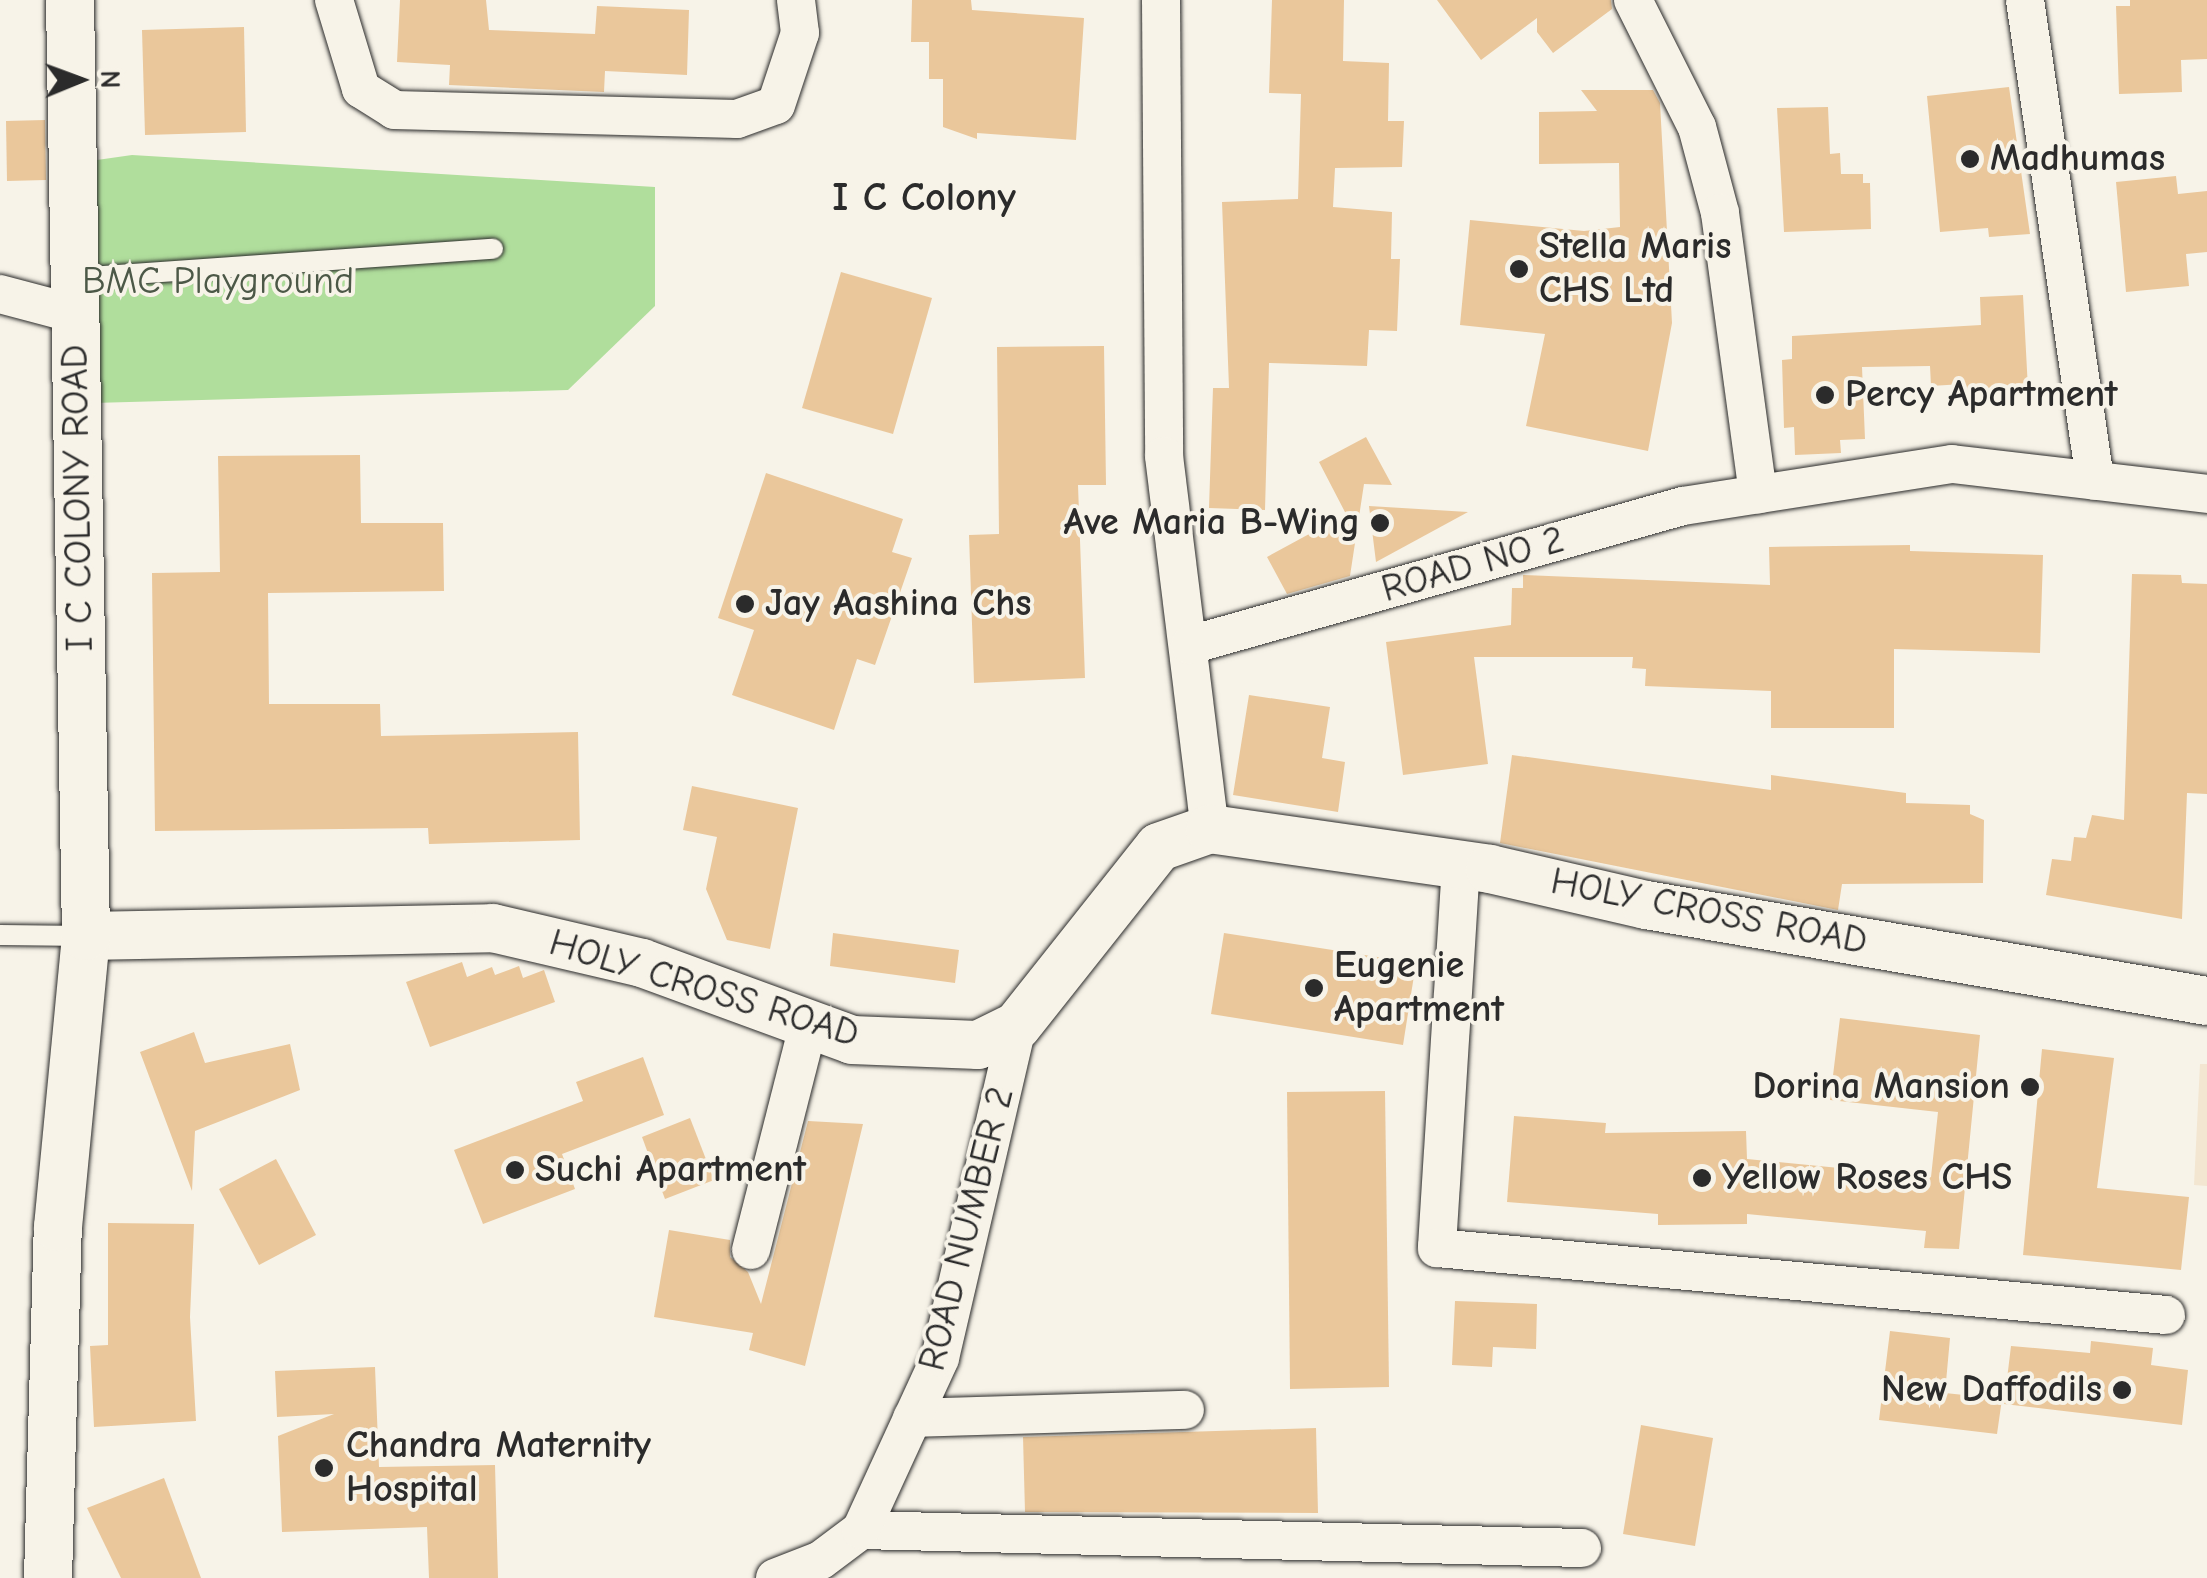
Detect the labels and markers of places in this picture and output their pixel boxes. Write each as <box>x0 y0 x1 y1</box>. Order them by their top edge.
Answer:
place label: Madhumas <box>1990 136 2165 182</box>
marker: Madhumas <box>1959 148 1981 170</box>
place label: Stella Maris CHS Ltd <box>1539 224 1731 314</box>
marker: Stella Maris CHS Ltd <box>1508 258 1530 280</box>
place label: Percy Apartment <box>1845 372 2117 418</box>
marker: Percy Apartment <box>1814 384 1836 406</box>
place label: Ave Maria B-Wing <box>1064 500 1360 546</box>
marker: Ave Maria B-Wing <box>1369 512 1391 534</box>
place label: Jay Aashina Chs <box>765 581 1031 627</box>
marker: Jay Aashina Chs <box>734 593 756 615</box>
place label: Eugenie Apartment <box>1334 943 1504 1032</box>
marker: Eugenie Apartment <box>1303 977 1325 999</box>
place label: Dorina Mansion <box>1752 1064 2010 1110</box>
marker: Dorina Mansion <box>2019 1076 2041 1098</box>
place label: Suchi Apartment <box>535 1147 806 1193</box>
place label: Yellow Roses CHS <box>1722 1155 2012 1201</box>
marker: Suchi Apartment <box>504 1159 526 1181</box>
marker: Yellow Roses CHS <box>1691 1167 1713 1189</box>
place label: New Daffodils <box>1881 1367 2102 1413</box>
marker: New Daffodils <box>2111 1379 2133 1401</box>
place label: Chandra Maternity Hospital <box>346 1423 651 1512</box>
marker: Chandra Maternity Hospital <box>311 1455 337 1481</box>

